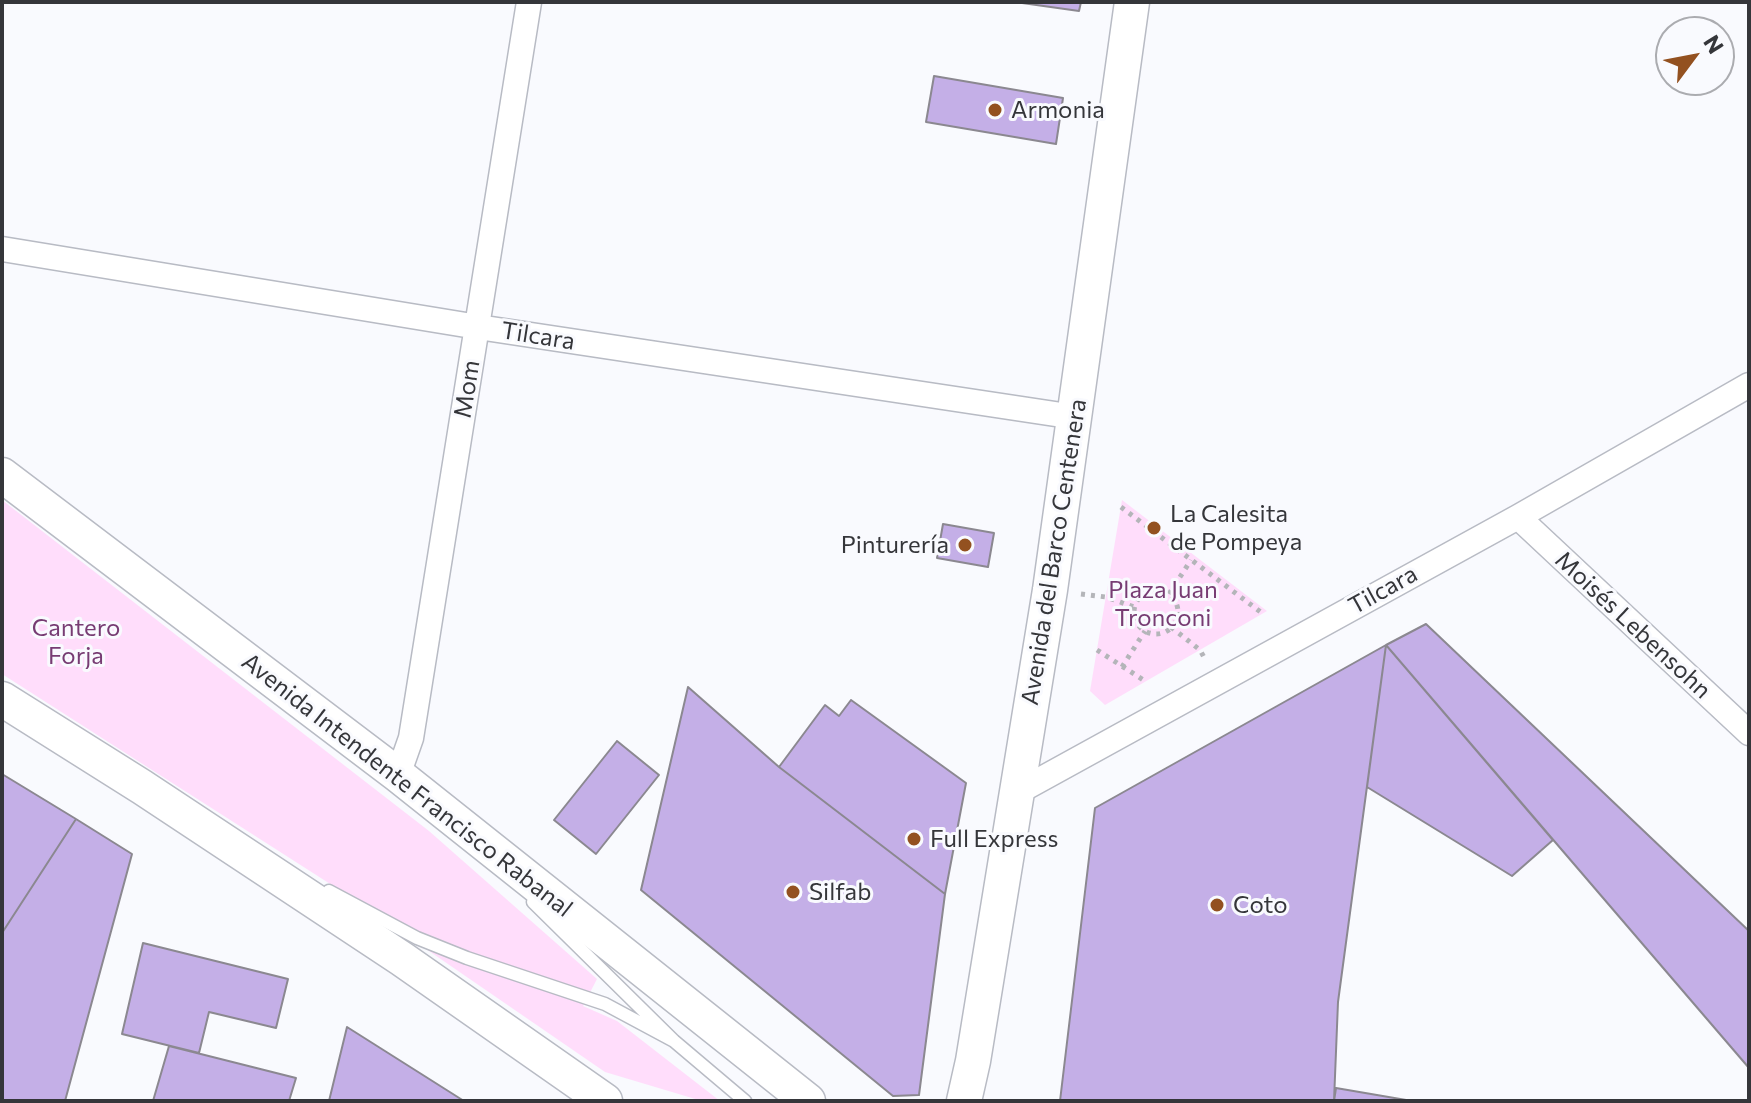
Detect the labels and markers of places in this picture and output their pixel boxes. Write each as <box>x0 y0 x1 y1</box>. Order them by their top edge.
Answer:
place label: Armonia <box>1011 96 1105 124</box>
marker: Armonia <box>986 101 1004 119</box>
place label: La Calesita de Pompeya <box>1170 500 1302 556</box>
marker: La Calesita de Pompeya <box>1145 519 1163 537</box>
place label: Pinturería <box>841 531 949 559</box>
marker: Pinturería <box>956 536 974 554</box>
place label: Full Express <box>930 825 1058 853</box>
marker: Full Express <box>905 830 923 848</box>
place label: Silfab <box>809 878 871 906</box>
marker: Silfab <box>784 883 802 901</box>
place label: Coto <box>1233 891 1288 919</box>
marker: Coto <box>1208 896 1226 914</box>

